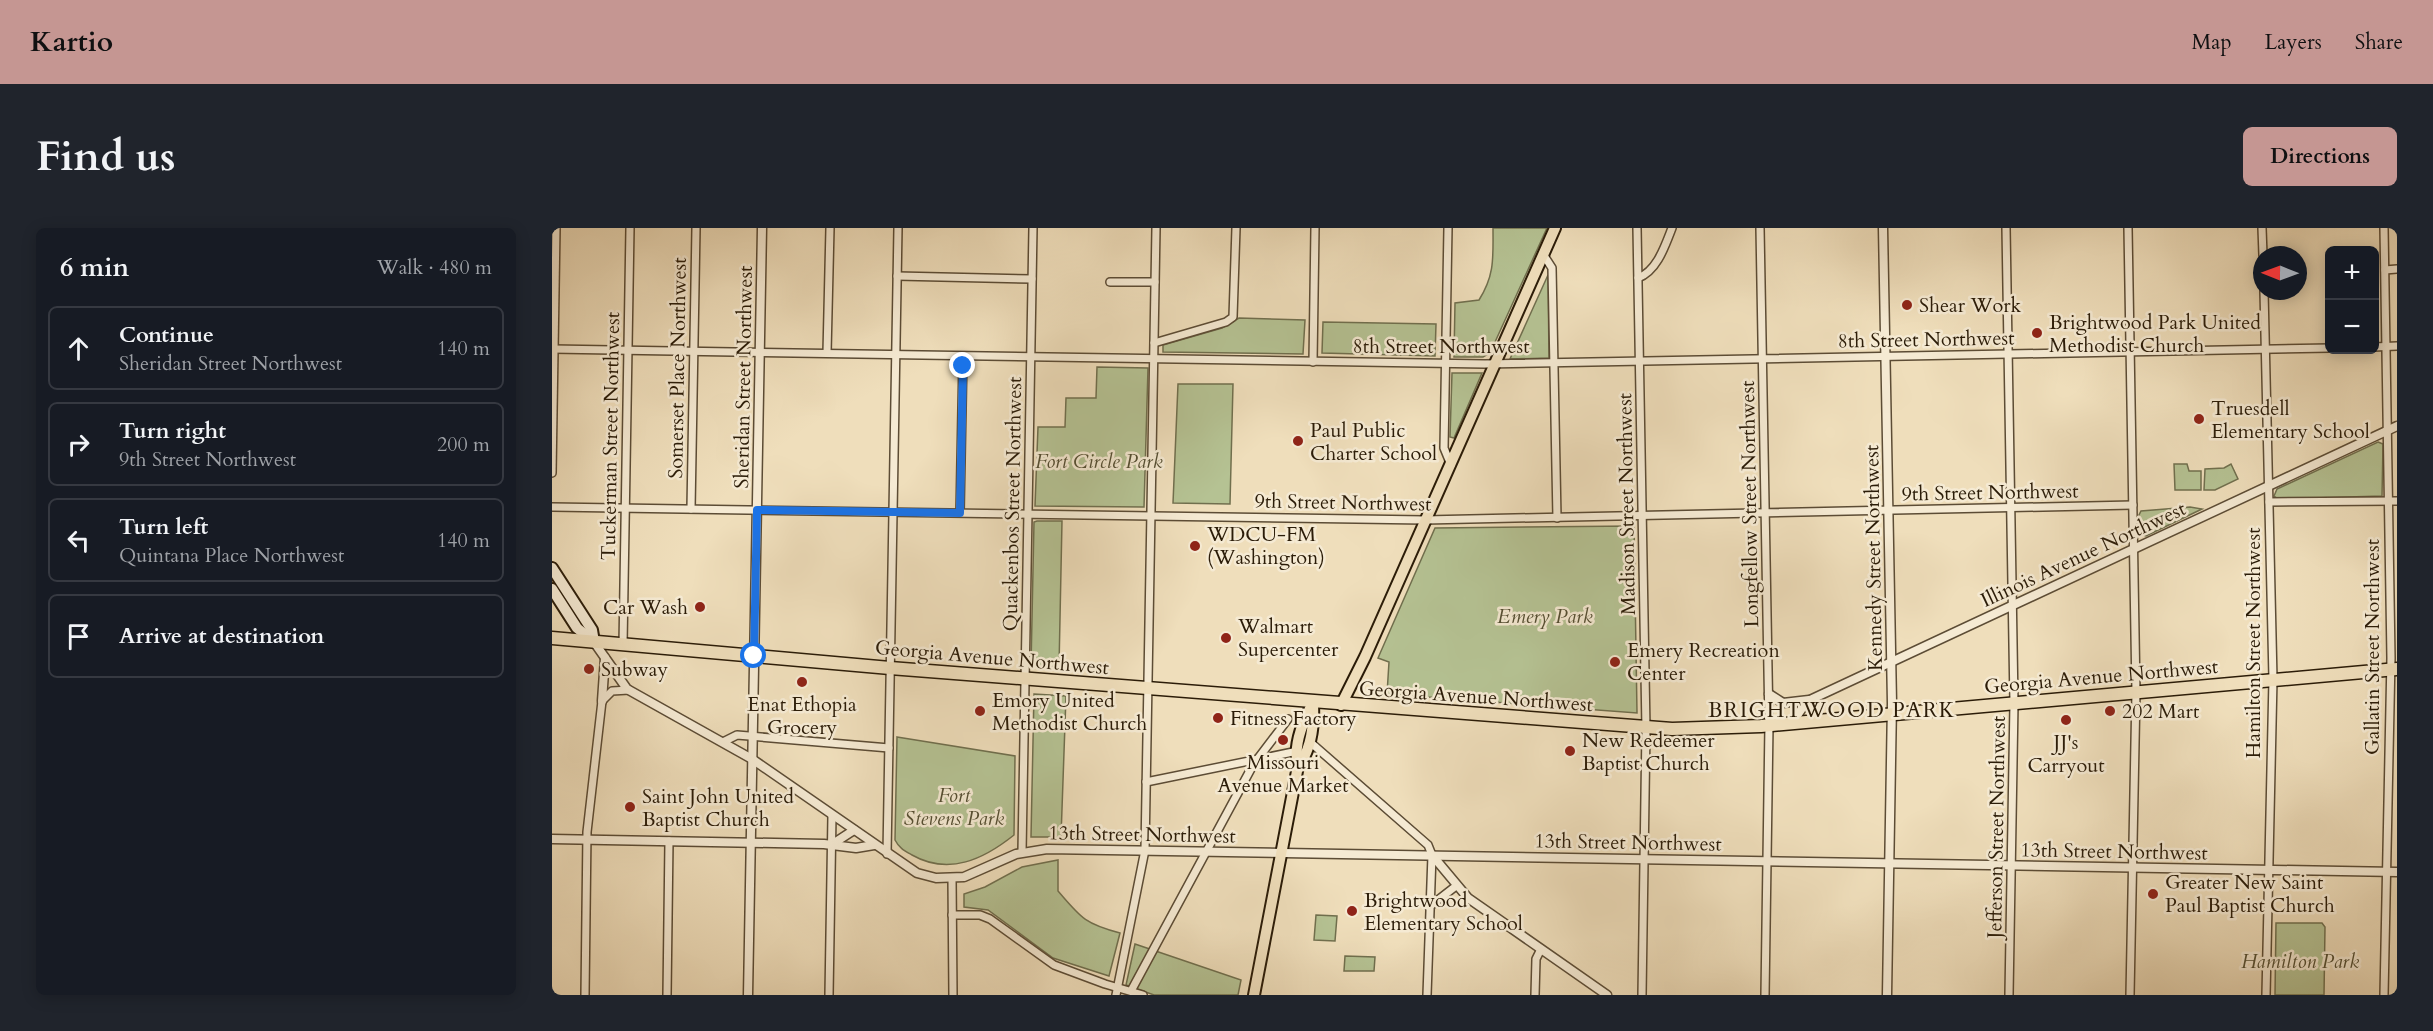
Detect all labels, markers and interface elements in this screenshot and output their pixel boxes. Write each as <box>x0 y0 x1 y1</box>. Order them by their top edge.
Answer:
text: Kartio <box>30 23 113 61</box>
text: Map <box>2192 28 2232 57</box>
text: Layers <box>2265 28 2322 57</box>
text: Share <box>2355 28 2403 57</box>
button: Directions <box>2243 127 2397 186</box>
text: Find us <box>36 128 176 185</box>
north arrow <box>2253 246 2307 300</box>
map controls <box>2325 246 2379 354</box>
button: + <box>2325 246 2379 300</box>
text: 6 min <box>60 250 129 285</box>
text: Walk · 480 m <box>377 254 492 281</box>
street label: Somerset Place Northwest <box>662 256 693 479</box>
street label: Sheridan Street Northwest <box>728 265 759 489</box>
place label: Shear Work <box>1919 292 2022 319</box>
marker: Shear Work <box>1900 298 1914 312</box>
button: − <box>2325 300 2379 354</box>
place label: Brightwood Park United Methodist Church <box>2049 309 2261 359</box>
street label: Tuckerman Street Northwest <box>595 311 626 560</box>
text: Continue <box>119 320 214 350</box>
street label: 8th Street Northwest <box>1837 324 2015 355</box>
marker: Brightwood Park United Methodist Church <box>2030 326 2044 340</box>
icon: ahead <box>62 332 95 365</box>
street label: 8th Street Northwest <box>1353 333 1530 360</box>
text: 140 m <box>437 335 490 362</box>
text: Sheridan Street Northwest <box>119 350 342 377</box>
route end <box>949 352 975 378</box>
street label: Quackenbos Street Northwest <box>997 376 1028 632</box>
street label: Longfellow Street Northwest <box>1734 380 1765 628</box>
street label: Madison Street Northwest <box>1611 392 1642 615</box>
place label: Truesdell Elementary School <box>2211 395 2370 445</box>
marker: Truesdell Elementary School <box>2192 412 2206 426</box>
text: Turn right <box>119 416 226 446</box>
place label: Paul Public Charter School <box>1310 417 1437 467</box>
icon: right <box>62 428 95 461</box>
text: 200 m <box>437 431 490 458</box>
marker: Paul Public Charter School <box>1291 434 1305 448</box>
street label: Kennedy Street Northwest <box>1858 444 1889 671</box>
text: 9th Street Northwest <box>119 446 296 473</box>
park label: Fort Circle Park <box>1035 448 1163 475</box>
street label: 9th Street Northwest <box>1901 477 2079 508</box>
street label: 9th Street Northwest <box>1254 487 1432 518</box>
street label: Illinois Avenue Northwest <box>1976 495 2191 614</box>
text: Turn left <box>119 512 208 542</box>
place label: WDCU-FM (Washington) <box>1206 521 1325 571</box>
icon: left <box>62 524 95 557</box>
text: 140 m <box>437 527 490 554</box>
street label: Hamilton Street Northwest <box>2240 527 2267 758</box>
street label: Gallatin Street Northwest <box>2359 538 2386 755</box>
marker: WDCU-FM (Washington) <box>1188 539 1202 553</box>
text: Quintana Place Northwest <box>119 542 344 569</box>
place label: Car Wash <box>603 594 688 621</box>
marker: Car Wash <box>693 600 707 614</box>
park label: Emery Park <box>1497 603 1593 630</box>
place label: Walmart Supercenter <box>1237 613 1339 663</box>
icon: arrive <box>62 620 95 653</box>
text: Arrive at destination <box>119 621 324 651</box>
marker: Walmart Supercenter <box>1219 631 1233 645</box>
street label: Georgia Avenue Northwest <box>874 634 1111 681</box>
place label: Emery Recreation Center <box>1627 637 1780 687</box>
route start <box>740 642 766 668</box>
street label: Georgia Avenue Northwest <box>1983 653 2220 700</box>
marker: Emery Recreation Center <box>1608 655 1622 669</box>
place label: Subway <box>601 656 668 683</box>
marker: Subway <box>582 662 596 676</box>
marker: Enat Ethopia Grocery <box>795 675 809 689</box>
street label: Georgia Avenue Northwest <box>1358 675 1595 718</box>
place label: Emory United Methodist Church <box>992 687 1147 737</box>
place label: Enat Ethopia Grocery <box>747 691 857 741</box>
district label: BRIGHTWOOD PARK <box>1708 696 1956 725</box>
place label: 202 Mart <box>2122 698 2200 725</box>
marker: Emory United Methodist Church <box>973 704 987 718</box>
marker: 202 Mart <box>2103 704 2117 718</box>
place label: Fitness Factory <box>1230 705 1357 732</box>
marker: Fitness Factory <box>1211 711 1225 725</box>
marker: JJ's Carryout <box>2059 713 2073 727</box>
street label: Jefferson Street Northwest <box>1981 715 2012 942</box>
place label: New Redeemer Baptist Church <box>1582 727 1715 777</box>
place label: JJ's Carryout <box>2027 729 2105 779</box>
marker: Missouri Avenue Market <box>1276 733 1290 747</box>
marker: New Redeemer Baptist Church <box>1563 744 1577 758</box>
place label: Missouri Avenue Market <box>1217 749 1349 799</box>
park label: Fort Stevens Park <box>904 782 1004 832</box>
place label: Saint John United Baptist Church <box>642 783 794 833</box>
marker: Saint John United Baptist Church <box>623 800 637 814</box>
street label: 13th Street Northwest <box>1048 819 1237 850</box>
street label: 13th Street Northwest <box>1534 827 1723 858</box>
street label: 13th Street Northwest <box>2020 836 2209 867</box>
place label: Greater New Saint Paul Baptist Church <box>2165 869 2335 919</box>
place label: Brightwood Elementary School <box>1364 887 1523 937</box>
marker: Greater New Saint Paul Baptist Church <box>2146 887 2160 901</box>
marker: Brightwood Elementary School <box>1345 904 1359 918</box>
park label: Hamilton Park <box>2241 948 2359 975</box>

